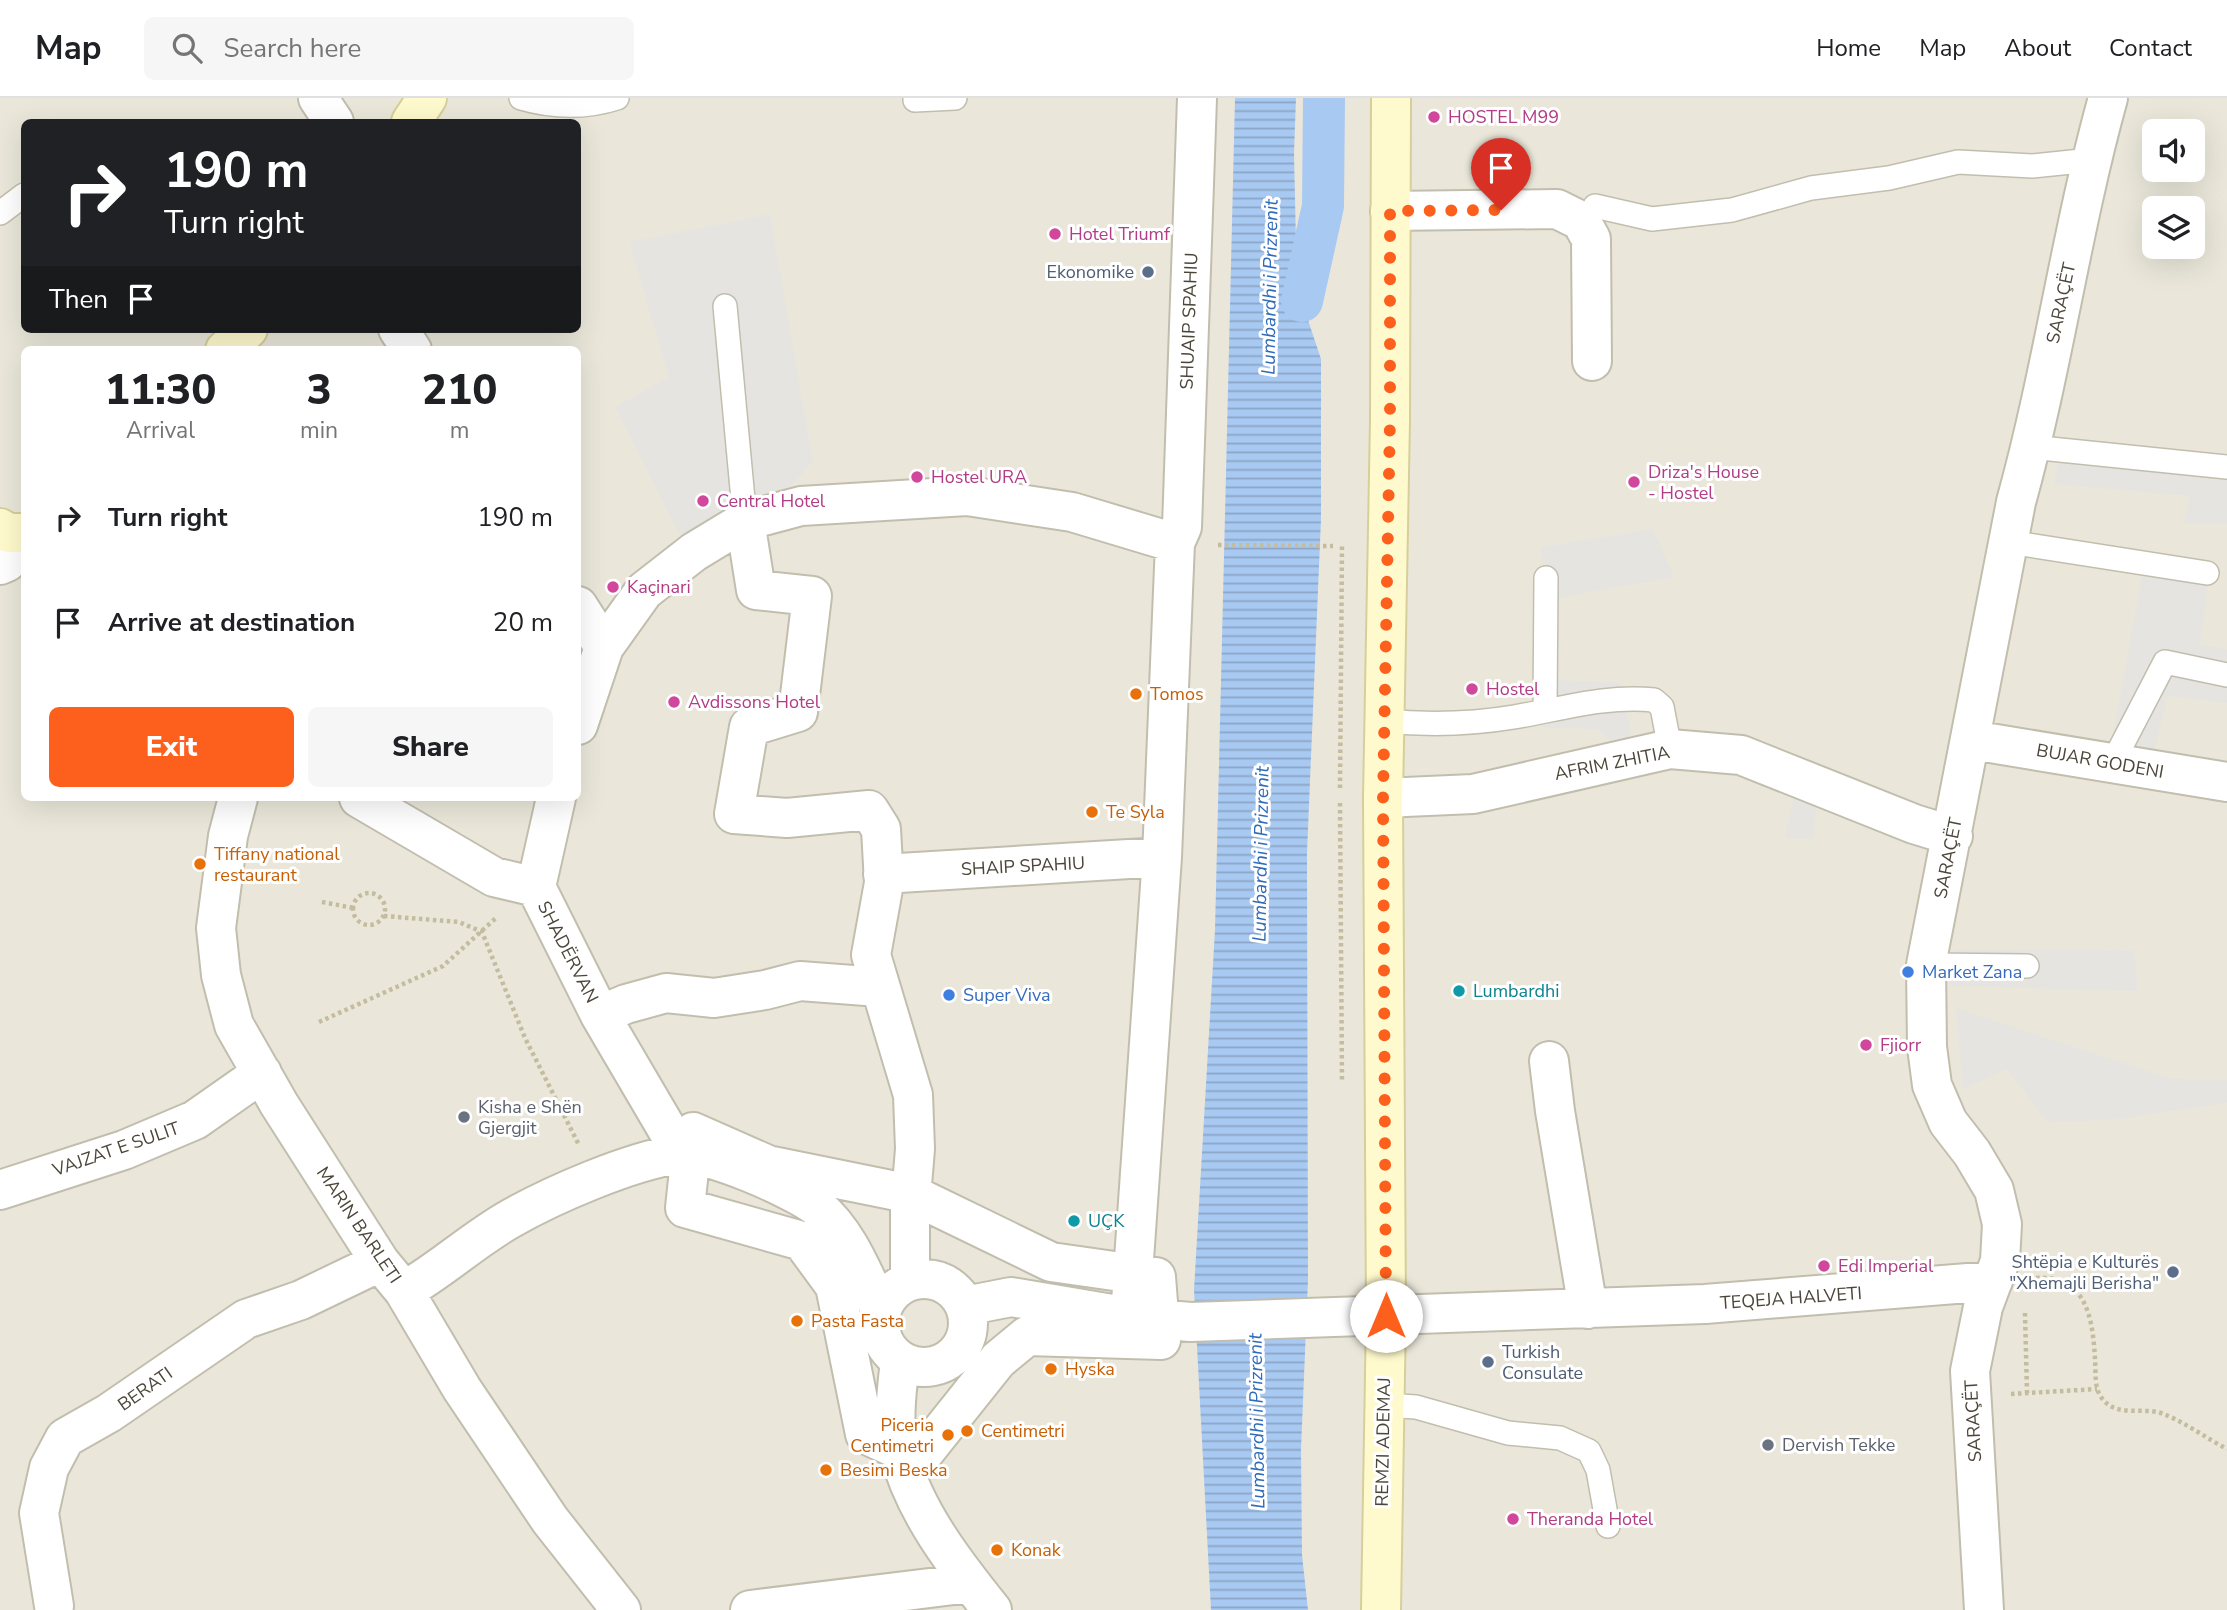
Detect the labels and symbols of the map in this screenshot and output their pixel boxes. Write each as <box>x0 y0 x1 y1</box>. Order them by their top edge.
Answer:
place label: HOSTEL M99 <box>1448 105 1559 129</box>
marker: HOSTEL M99 <box>1426 109 1442 125</box>
pin <box>1471 138 1531 210</box>
water label: Lumbardhi i Prizrenit <box>1255 198 1285 375</box>
place label: Hotel Triumf <box>1069 222 1171 246</box>
marker: Hotel Triumf <box>1047 226 1063 242</box>
street label: SHUAIP SPAHIU <box>1175 252 1203 390</box>
place label: Ekonomike <box>1047 260 1134 284</box>
street label: SARAÇËT <box>2041 260 2081 346</box>
marker: Ekonomike <box>1140 264 1156 280</box>
place label: Driza's House - Hostel <box>1648 460 1759 505</box>
place label: Hostel URA <box>931 465 1027 489</box>
marker: Hostel URA <box>909 469 925 485</box>
marker: Driza's House - Hostel <box>1626 474 1642 490</box>
place label: Central Hotel <box>717 489 826 513</box>
marker: Central Hotel <box>695 493 711 509</box>
place label: Kaçinari <box>627 575 691 599</box>
marker: Kaçinari <box>605 579 621 595</box>
place label: Hostel <box>1486 677 1540 701</box>
marker: Hostel <box>1464 681 1480 697</box>
place label: Tomos <box>1150 682 1204 706</box>
marker: Tomos <box>1128 686 1144 702</box>
place label: Avdissons Hotel <box>688 690 821 714</box>
marker: Avdissons Hotel <box>666 694 682 710</box>
street label: BUJAR GODENI <box>2034 738 2166 784</box>
street label: AFRIM ZHITIA <box>1552 740 1672 786</box>
water label: Lumbardhi i Prizrenit <box>1246 765 1276 942</box>
place label: Te Syla <box>1106 800 1165 824</box>
marker: Te Syla <box>1084 804 1100 820</box>
street label: SARAÇËT <box>1928 815 1968 901</box>
place label: Tiffany national restaurant <box>214 842 340 887</box>
street label: SHAIP SPAHIU <box>960 851 1086 881</box>
marker: Tiffany national restaurant <box>192 856 208 872</box>
street label: SHADËRVAN <box>532 897 604 1007</box>
place label: Market Zana <box>1922 960 2022 984</box>
marker: Market Zana <box>1900 964 1916 980</box>
place label: Lumbardhi <box>1473 979 1559 1003</box>
place label: Super Viva <box>963 983 1051 1007</box>
marker: Lumbardhi <box>1451 983 1467 999</box>
marker: Super Viva <box>941 987 957 1003</box>
place label: Fjiorr <box>1880 1033 1922 1057</box>
marker: Fjiorr <box>1858 1037 1874 1053</box>
place label: Kisha e Shën Gjergjit <box>478 1095 582 1140</box>
marker: Kisha e Shën Gjergjit <box>456 1109 472 1125</box>
street label: VAJZAT E SULIT <box>48 1116 183 1182</box>
street label: MARIN BARLETI <box>311 1162 407 1288</box>
place label: UÇK <box>1088 1209 1125 1233</box>
marker: UÇK <box>1066 1213 1082 1229</box>
place label: Shtëpia e Kulturës "Xhemajli Berisha" <box>2009 1250 2159 1295</box>
place label: Edi Imperial <box>1838 1254 1934 1278</box>
marker: Edi Imperial <box>1816 1258 1832 1274</box>
marker: Shtëpia e Kulturës "Xhemajli Berisha" <box>2165 1264 2181 1280</box>
position arrow <box>1349 1279 1423 1353</box>
street label: TEQEJA HALVETI <box>1719 1281 1863 1315</box>
place label: Pasta Fasta <box>811 1309 904 1333</box>
marker: Pasta Fasta <box>789 1313 805 1329</box>
water label: Lumbardhi i Prizrenit <box>1242 1332 1272 1509</box>
place label: Turkish Consulate <box>1502 1340 1583 1385</box>
marker: Turkish Consulate <box>1480 1354 1496 1370</box>
place label: Hyska <box>1065 1357 1115 1381</box>
street label: BERATI <box>113 1361 177 1417</box>
marker: Hyska <box>1043 1361 1059 1377</box>
street label: REMZI ADEMAJ <box>1370 1377 1396 1507</box>
street label: SARAÇËT <box>1959 1379 1987 1463</box>
place label: Piceria Centimetri <box>850 1413 934 1458</box>
place label: Centimetri <box>981 1419 1065 1443</box>
marker: Centimetri <box>959 1423 975 1439</box>
marker: Piceria Centimetri <box>940 1427 956 1443</box>
place label: Dervish Tekke <box>1782 1433 1895 1457</box>
marker: Dervish Tekke <box>1760 1437 1776 1453</box>
place label: Besimi Beska <box>840 1458 948 1482</box>
marker: Besimi Beska <box>818 1462 834 1478</box>
place label: Theranda Hotel <box>1527 1507 1654 1531</box>
marker: Theranda Hotel <box>1505 1511 1521 1527</box>
place label: Konak <box>1011 1538 1062 1562</box>
marker: Konak <box>989 1542 1005 1558</box>

